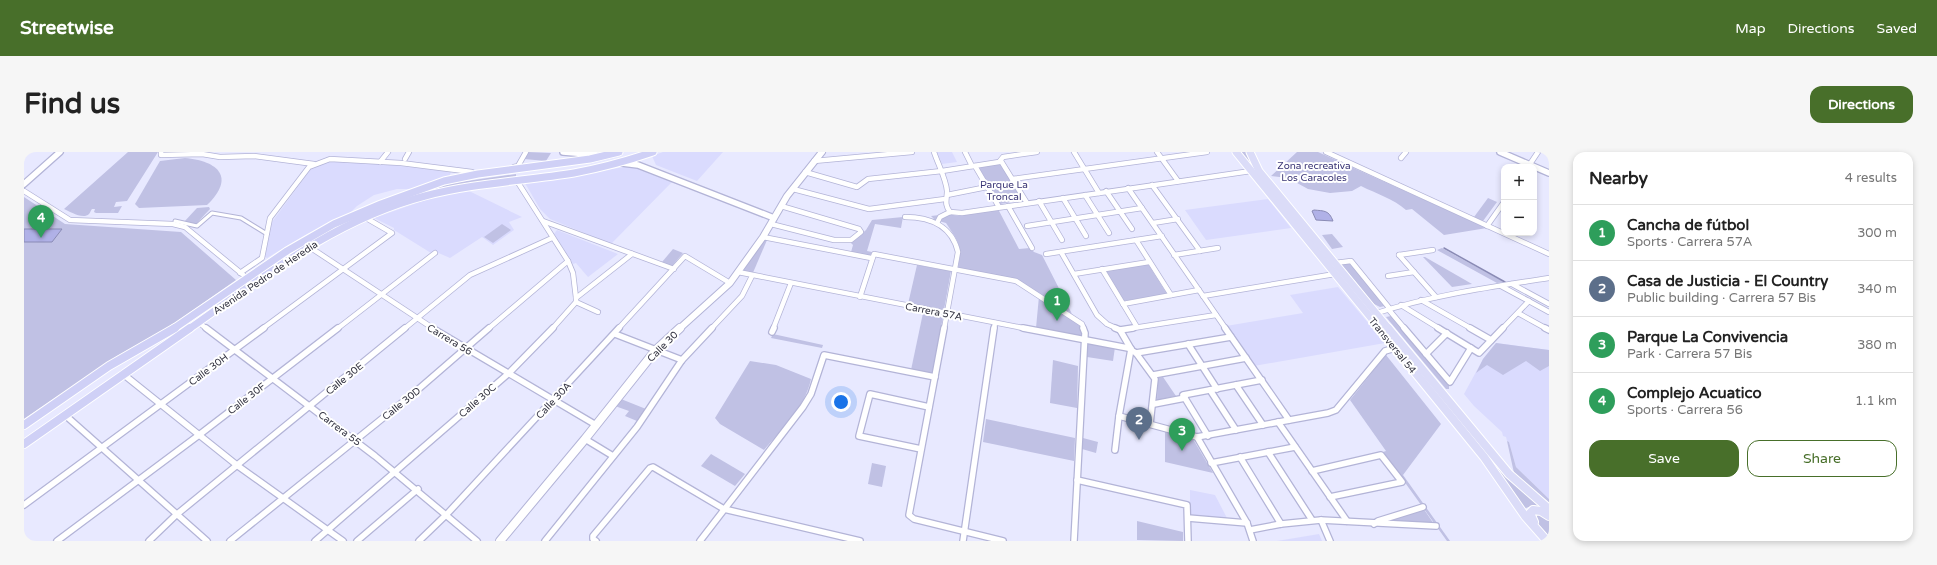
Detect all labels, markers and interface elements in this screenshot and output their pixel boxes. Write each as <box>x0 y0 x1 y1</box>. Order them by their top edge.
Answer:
text: Streetwise <box>20 17 114 39</box>
text: Map <box>1735 20 1766 37</box>
text: Directions <box>1788 20 1855 37</box>
text: Saved <box>1877 20 1917 37</box>
button: Directions <box>1810 86 1913 123</box>
text: Find us <box>24 87 120 121</box>
park label: Zona recreativa Los Caracoles <box>1277 160 1351 184</box>
map controls <box>1501 164 1537 236</box>
button: + <box>1501 164 1537 200</box>
text: Nearby <box>1589 168 1648 189</box>
text: 4 results <box>1845 170 1897 186</box>
park label: Parque La Troncal <box>980 179 1028 203</box>
button: − <box>1501 200 1537 236</box>
pin: 4 <box>28 205 54 238</box>
text: Cancha de fútbol <box>1627 216 1749 234</box>
text: 1 <box>1598 225 1606 241</box>
text: 300 m <box>1857 225 1897 241</box>
text: Sports · Carrera 57A <box>1627 234 1753 250</box>
street label: Avenida Pedro de Heredia <box>211 238 320 317</box>
text: Casa de Justicia - El Country <box>1627 272 1828 290</box>
text: 2 <box>1598 281 1606 297</box>
text: 340 m <box>1857 281 1897 297</box>
pin: 1 <box>1044 288 1070 321</box>
text: Public building · Carrera 57 Bis <box>1627 290 1816 306</box>
street label: Carrera 57A <box>904 301 963 323</box>
street label: Transversal 54 <box>1366 315 1418 376</box>
street label: Carrera 56 <box>425 322 474 358</box>
text: Parque La Convivencia <box>1627 328 1788 346</box>
street label: Calle 30 <box>645 329 681 365</box>
text: 3 <box>1598 337 1606 353</box>
text: 380 m <box>1857 337 1897 353</box>
text: Park · Carrera 57 Bis <box>1627 346 1752 362</box>
street label: Calle 30H <box>187 351 231 388</box>
street label: Calle 30E <box>323 360 366 398</box>
street label: Calle 30F <box>225 380 268 417</box>
street label: Calle 30A <box>534 380 574 422</box>
street label: Calle 30C <box>457 381 499 420</box>
text: Complejo Acuatico <box>1627 384 1762 402</box>
street label: Calle 30D <box>380 385 423 423</box>
your location <box>831 392 851 412</box>
text: 4 <box>1598 393 1606 409</box>
text: 1.1 km <box>1855 393 1897 409</box>
text: Sports · Carrera 56 <box>1627 402 1743 418</box>
pin: 2 <box>1126 407 1152 440</box>
street label: Carrera 55 <box>316 409 363 449</box>
pin: 3 <box>1169 418 1195 451</box>
button: Save <box>1589 440 1739 477</box>
button: Share <box>1747 440 1897 477</box>

